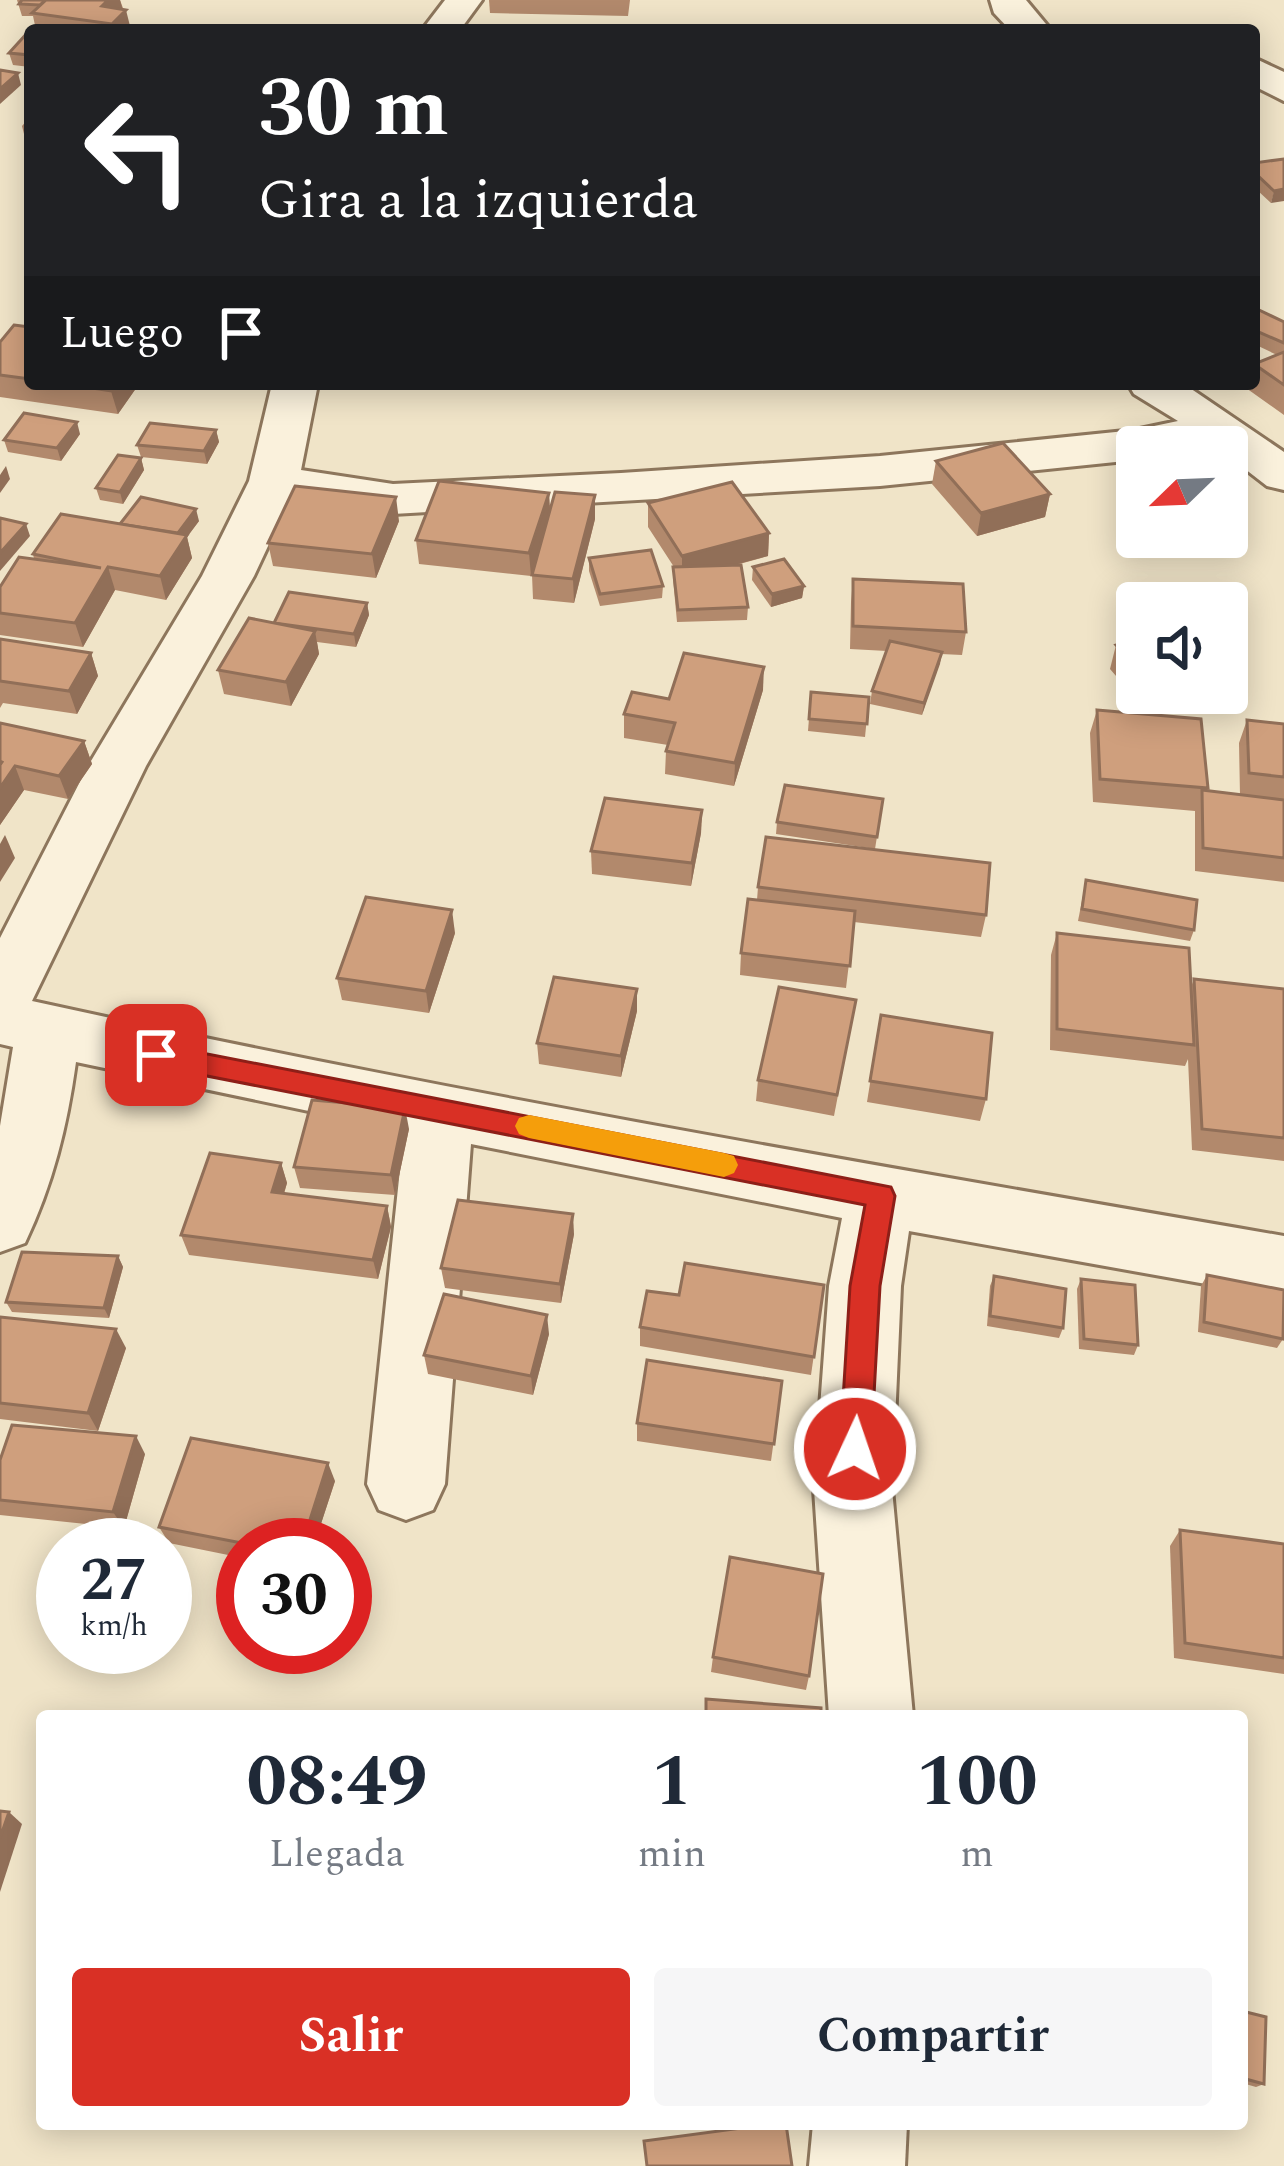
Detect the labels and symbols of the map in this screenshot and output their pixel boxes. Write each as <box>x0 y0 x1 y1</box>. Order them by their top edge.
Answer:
north arrow <box>1116 426 1248 558</box>
pin <box>105 1004 207 1106</box>
position arrow <box>792 1386 918 1512</box>
speed limit sign: 30 <box>216 1518 372 1674</box>

